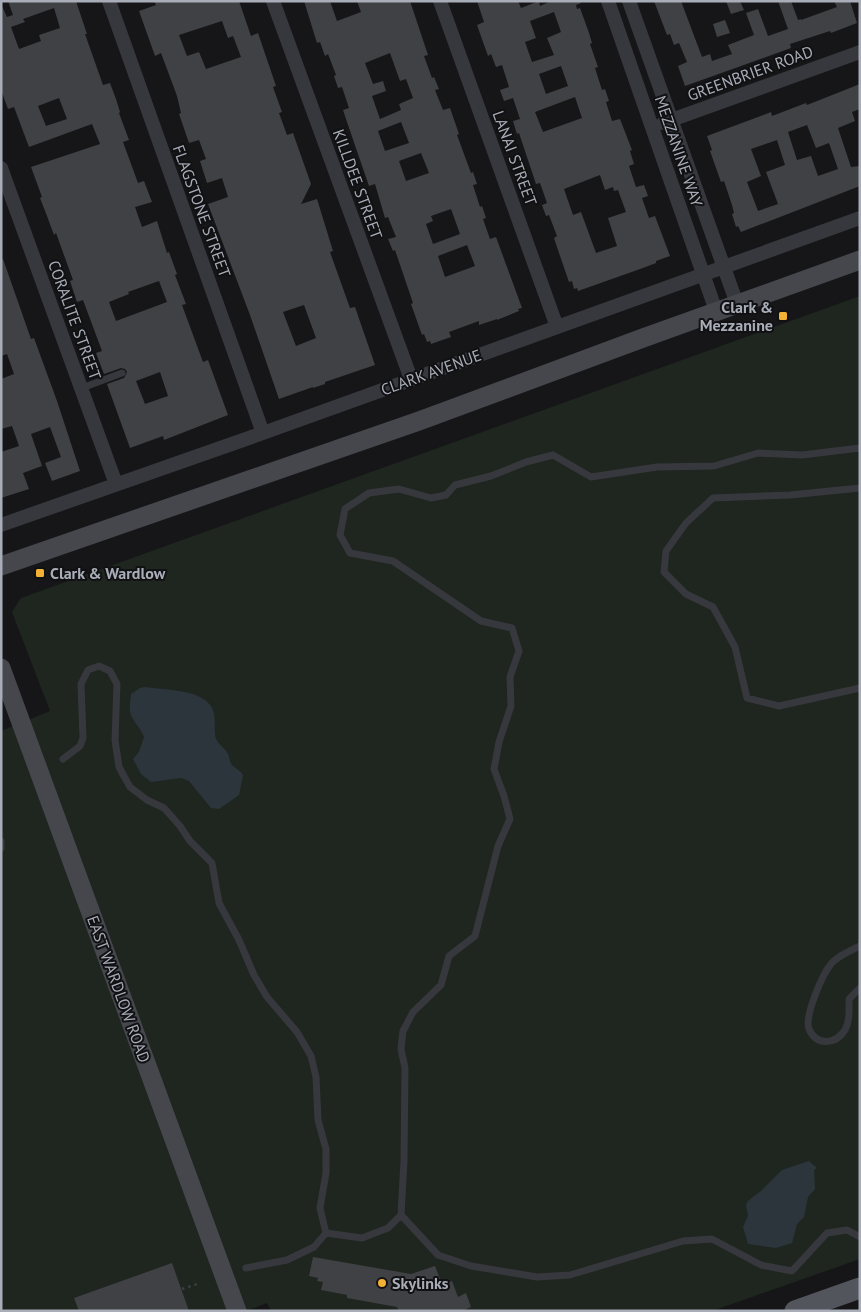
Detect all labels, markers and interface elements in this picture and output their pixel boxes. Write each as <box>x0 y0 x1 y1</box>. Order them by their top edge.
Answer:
street label: GREENBRIER ROAD <box>684 41 816 105</box>
street label: MEZZANINE WAY <box>651 93 707 209</box>
street label: LANAI STREET <box>489 108 541 208</box>
street label: KILLDEE STREET <box>329 126 387 242</box>
street label: FLAGSTONE STREET <box>169 142 235 280</box>
street label: CORALITE STREET <box>44 258 106 383</box>
place label: Clark & Mezzanine <box>700 297 773 335</box>
marker: Clark & Mezzanine <box>777 310 789 322</box>
street label: CLARK AVENUE <box>378 345 484 399</box>
place label: Clark & Wardlow <box>50 563 166 583</box>
marker: Clark & Wardlow <box>34 567 46 579</box>
street label: EAST WARDLOW ROAD <box>83 913 155 1065</box>
place label: Skylinks <box>392 1273 449 1293</box>
marker: Skylinks <box>376 1277 388 1289</box>

